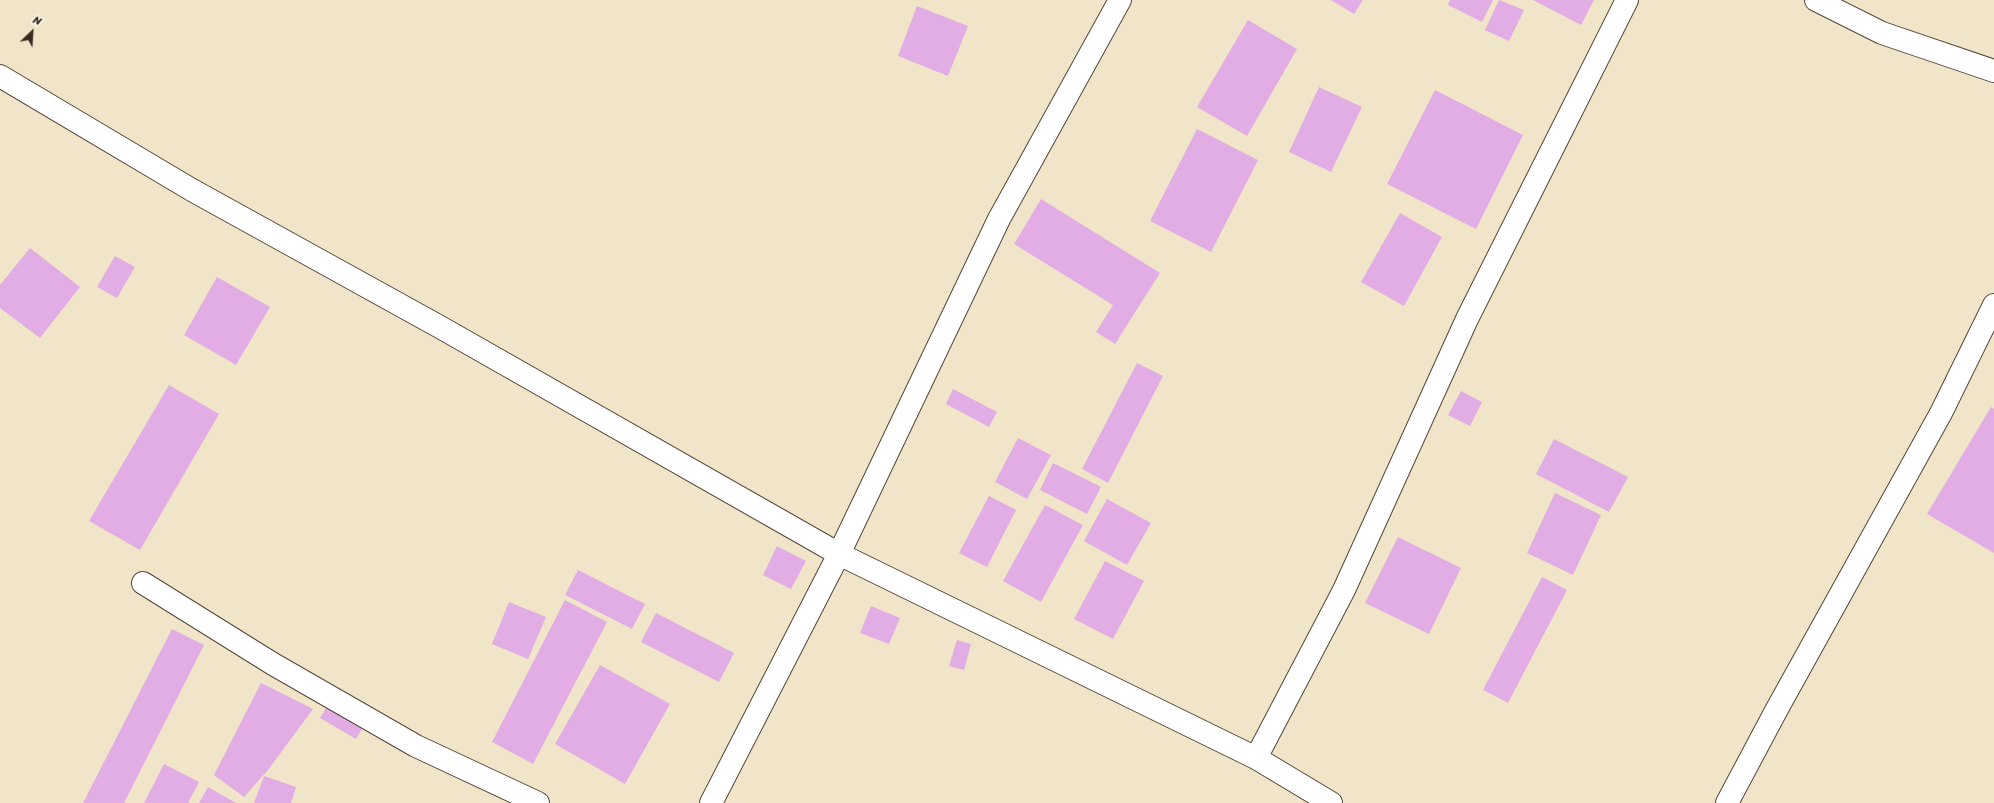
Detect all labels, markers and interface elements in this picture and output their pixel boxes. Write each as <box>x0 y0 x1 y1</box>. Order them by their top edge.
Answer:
text: N <box>30 10 45 31</box>
north arrow <box>12 12 52 52</box>

